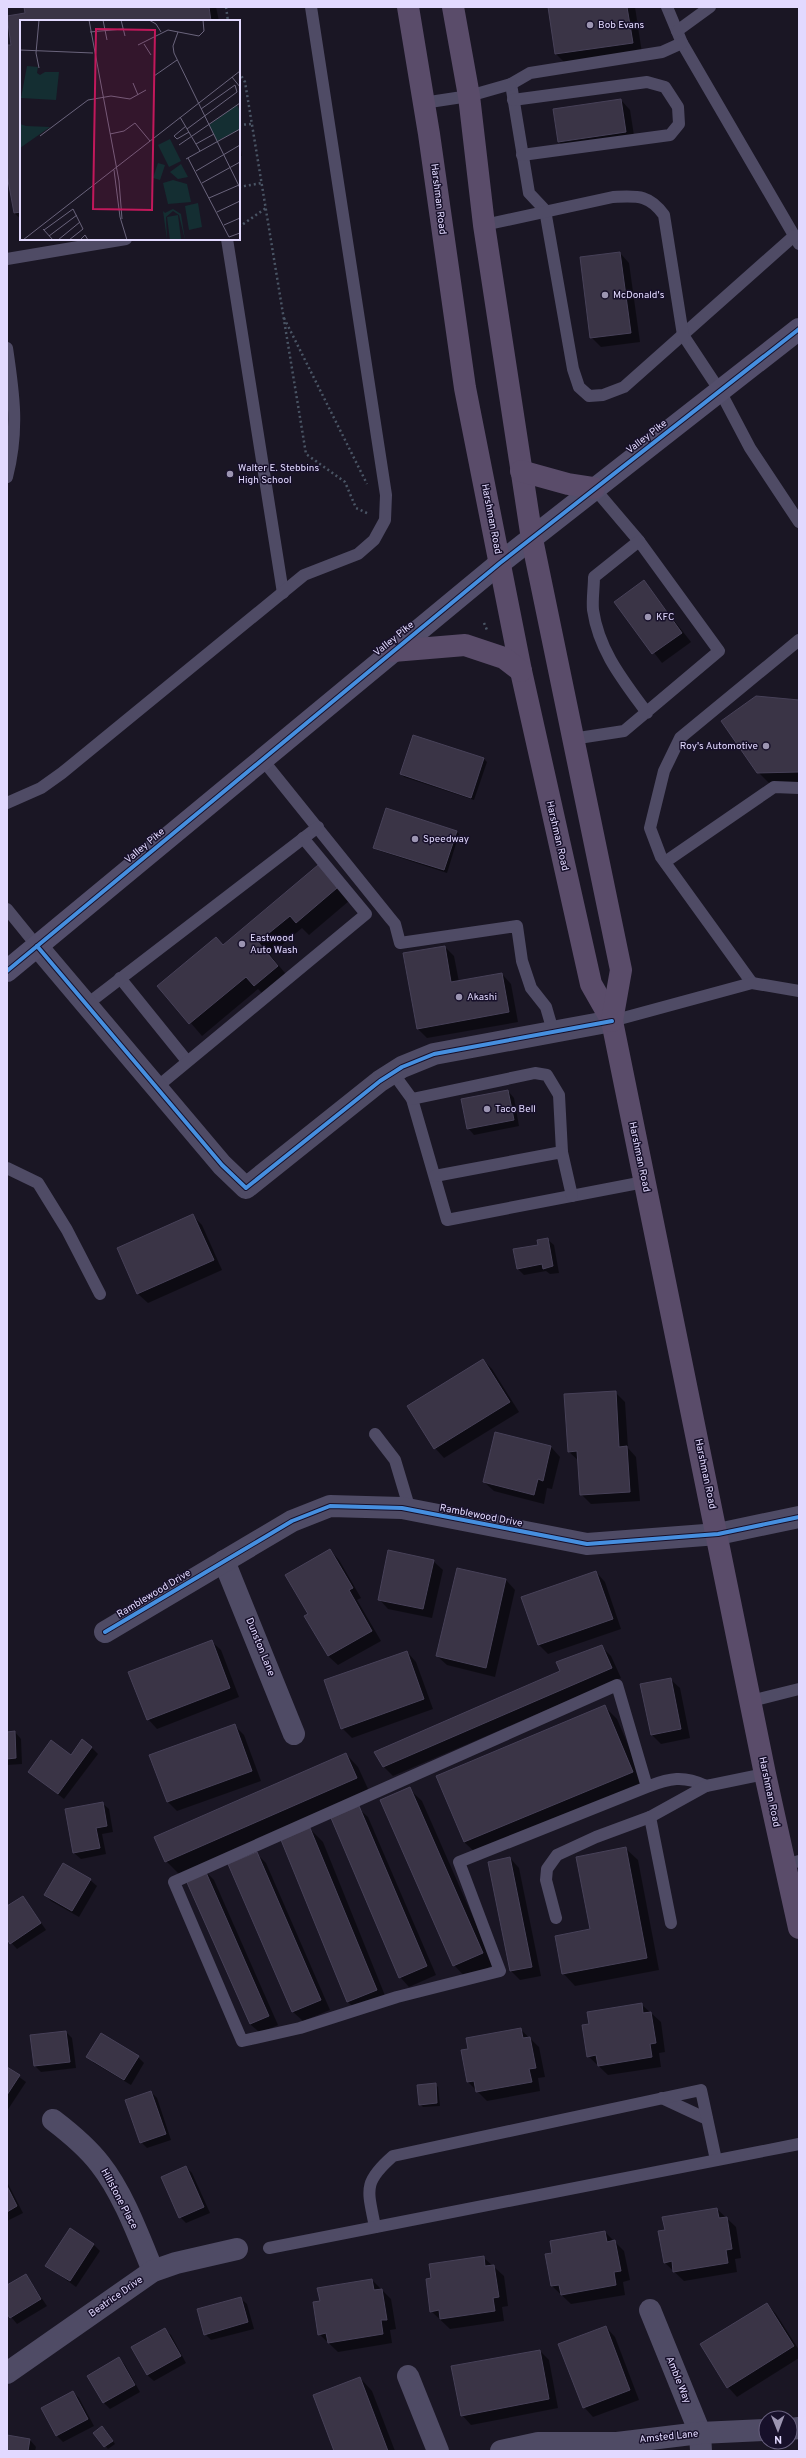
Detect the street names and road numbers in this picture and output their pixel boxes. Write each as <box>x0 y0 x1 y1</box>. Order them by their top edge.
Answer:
street label: Harshman Road <box>427 163 449 235</box>
street label: Valley Pike <box>624 417 670 457</box>
street label: Harshman Road <box>478 483 504 555</box>
street label: Valley Pike <box>371 619 417 659</box>
street label: Harshman Road <box>543 800 571 872</box>
street label: Valley Pike <box>122 825 168 867</box>
street label: Harshman Road <box>625 1121 653 1193</box>
street label: Harshman Road <box>691 1438 719 1510</box>
street label: Ramblewood Drive <box>438 1502 524 1530</box>
street label: Ramblewood Drive <box>115 1567 193 1621</box>
street label: Dunston Lane <box>242 1616 278 1678</box>
street label: Harshman Road <box>755 1756 783 1828</box>
street label: Hillstone Place <box>98 2166 140 2232</box>
street label: Beatrice Drive <box>86 2274 146 2320</box>
street label: Amble Way <box>663 2355 693 2405</box>
street label: Amsted Lane <box>639 2427 699 2447</box>

